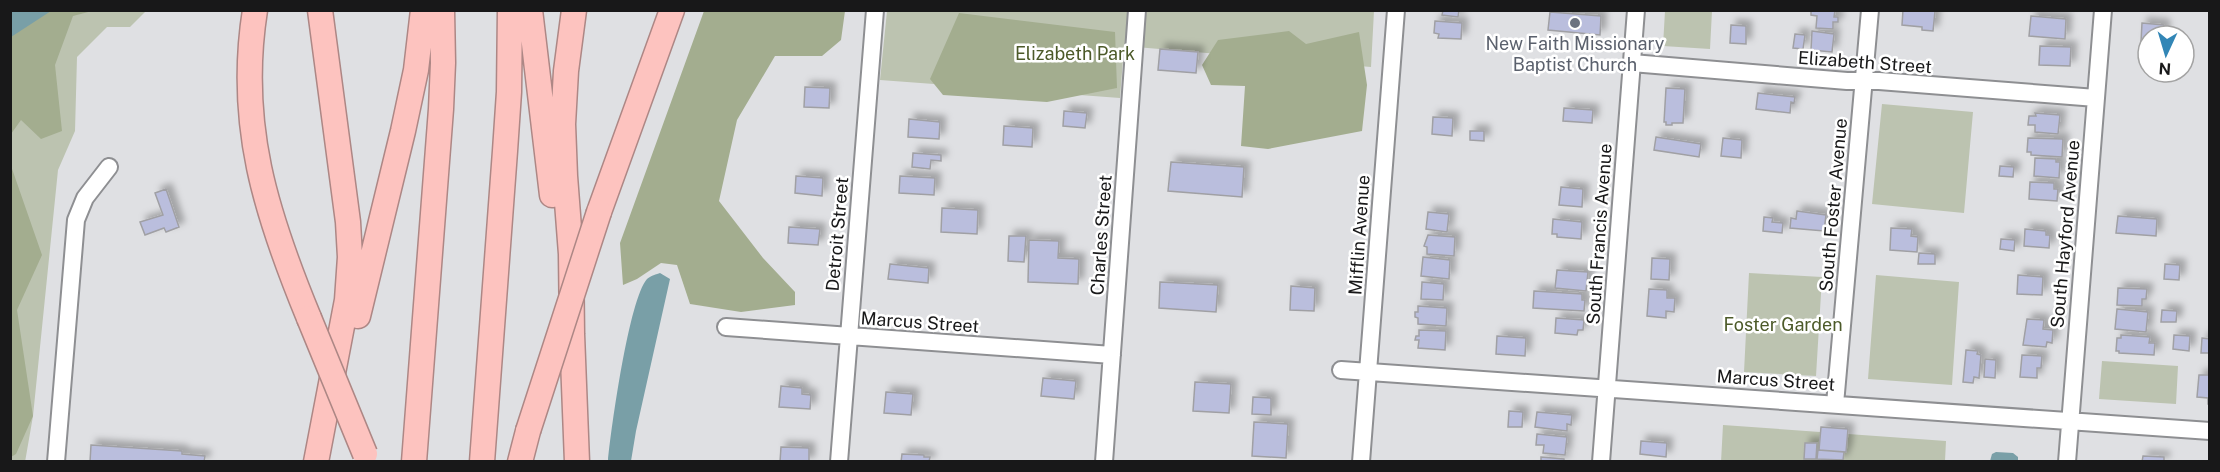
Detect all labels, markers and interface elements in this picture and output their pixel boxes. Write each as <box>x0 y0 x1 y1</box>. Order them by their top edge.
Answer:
marker: New Faith Missionary Baptist Church <box>1568 16 1582 30</box>
north arrow <box>2136 24 2196 84</box>
place label: New Faith Missionary Baptist Church <box>1486 33 1665 75</box>
park label: Elizabeth Park <box>1015 43 1135 64</box>
street label: Elizabeth Street <box>1797 47 1933 77</box>
text: N <box>2158 59 2172 78</box>
street label: South Foster Avenue <box>1815 117 1851 293</box>
street label: South Hayford Avenue <box>2046 139 2084 329</box>
street label: South Francis Avenue <box>1582 143 1616 325</box>
street label: Charles Street <box>1086 174 1116 296</box>
street label: Mifflin Avenue <box>1344 174 1374 296</box>
street label: Detroit Street <box>822 176 852 292</box>
street label: Marcus Street <box>860 307 980 337</box>
park label: Foster Garden <box>1723 314 1843 335</box>
street label: Marcus Street <box>1716 365 1836 395</box>

